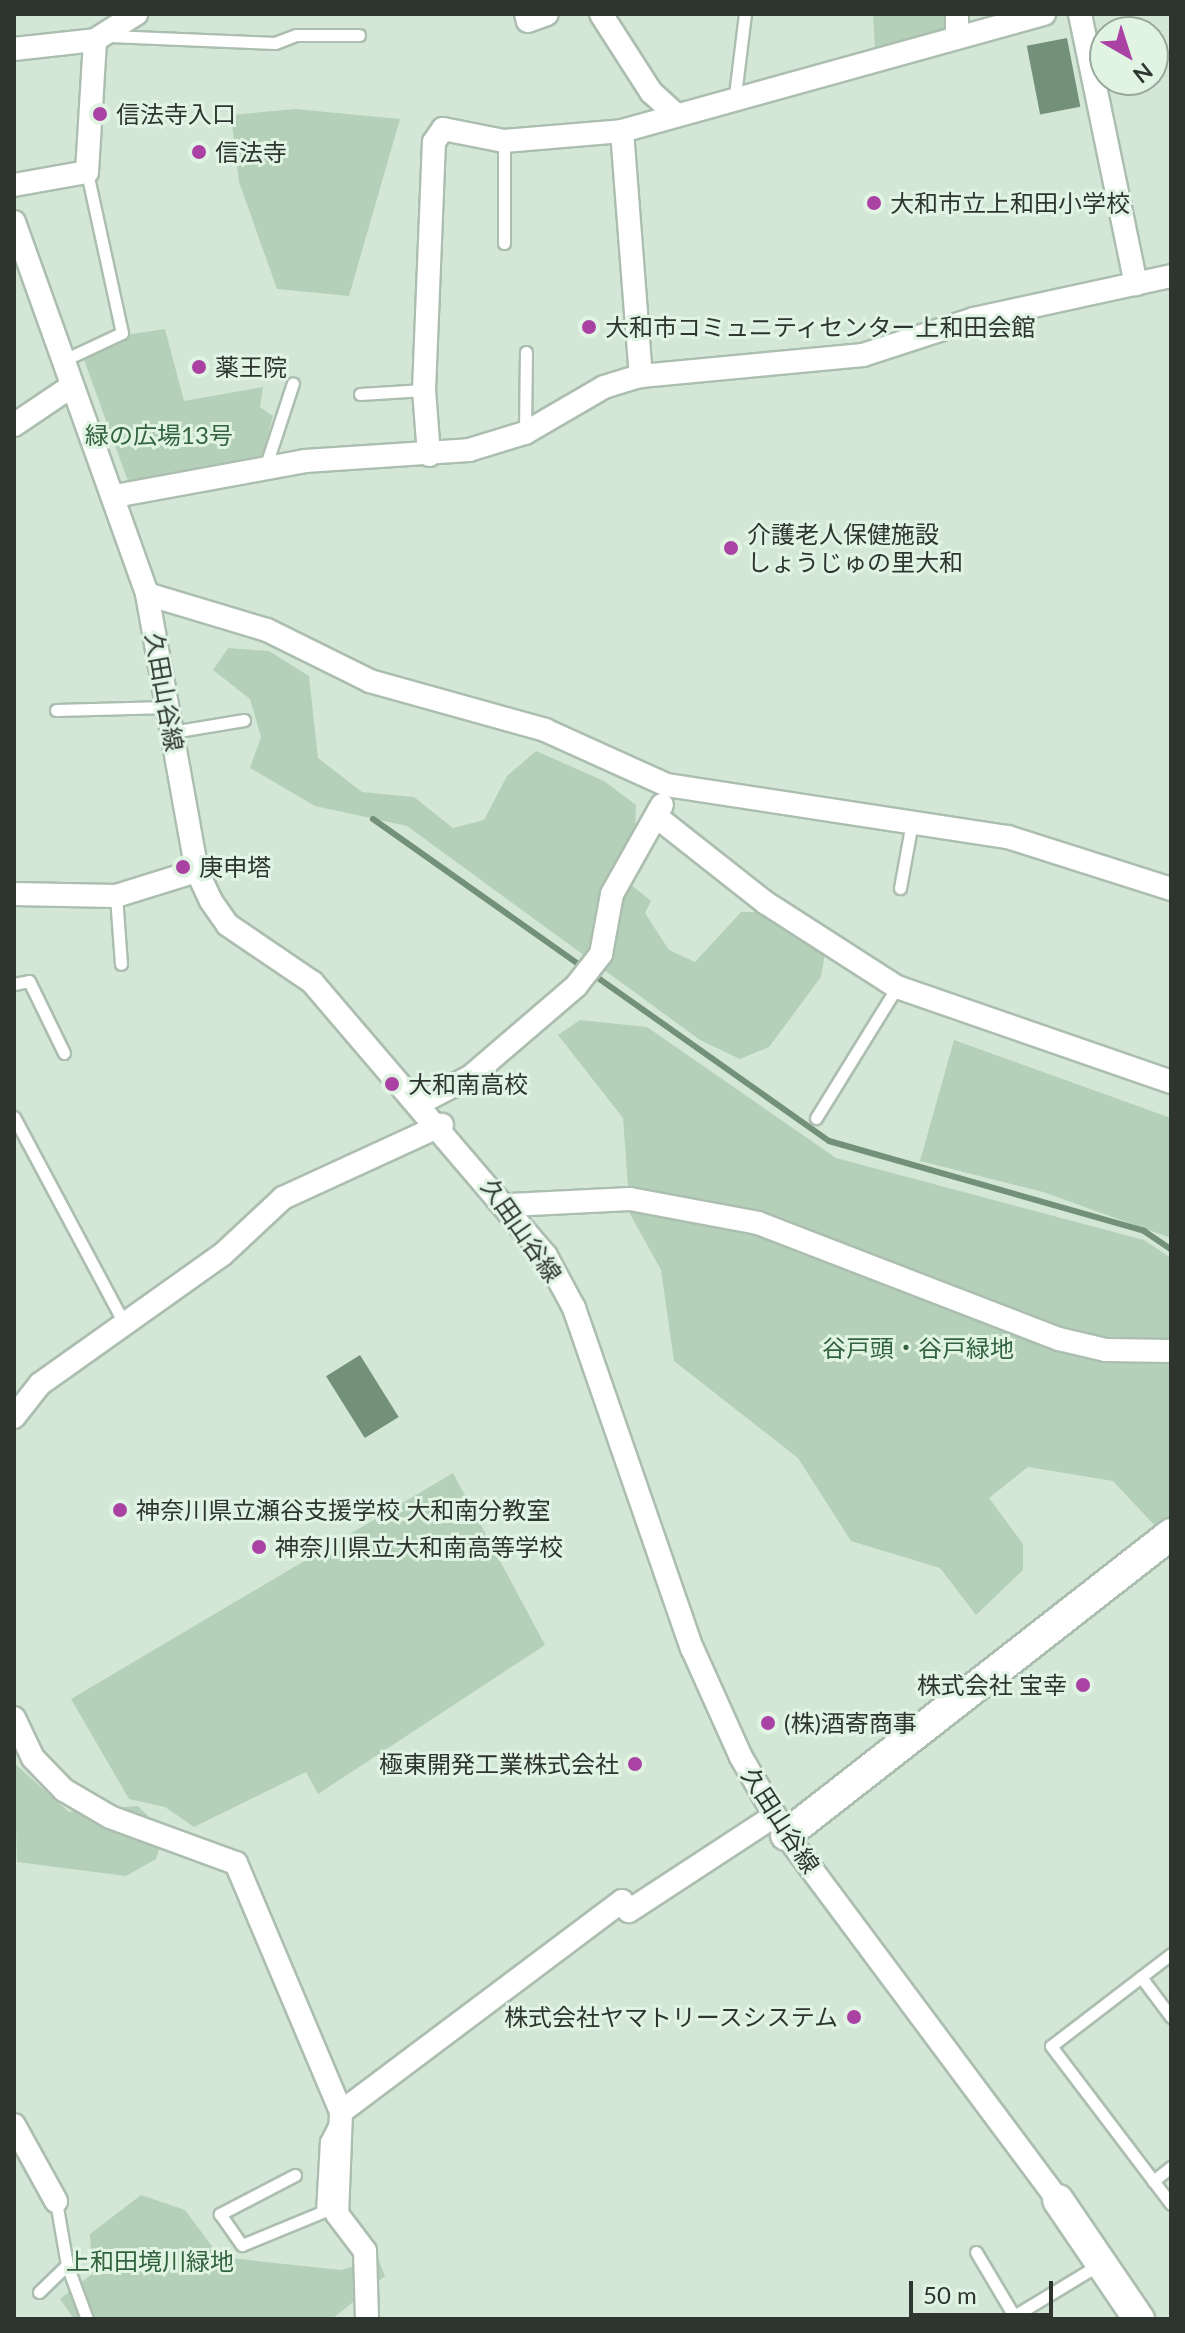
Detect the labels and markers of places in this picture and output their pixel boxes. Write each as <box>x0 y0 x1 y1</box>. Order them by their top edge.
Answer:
place label: 信法寺入口 <box>116 100 236 128</box>
marker: 信法寺入口 <box>91 105 109 123</box>
place label: 信法寺 <box>215 138 287 166</box>
marker: 信法寺 <box>190 143 208 161</box>
place label: 大和市立上和田小学校 <box>890 189 1130 217</box>
marker: 大和市立上和田小学校 <box>865 194 883 212</box>
place label: 大和市コミュニティセンター上和田会館 <box>605 313 1037 341</box>
marker: 大和市コミュニティセンター上和田会館 <box>580 318 598 336</box>
place label: 薬王院 <box>215 353 287 381</box>
marker: 薬王院 <box>190 358 208 376</box>
place label: 介護老人保健施設 しょうじゅの里大和 <box>747 520 963 576</box>
marker: 介護老人保健施設 しょうじゅの里大和 <box>722 539 740 557</box>
place label: 庚申塔 <box>199 853 271 881</box>
marker: 庚申塔 <box>174 858 192 876</box>
place label: 大和南高校 <box>408 1070 528 1098</box>
marker: 大和南高校 <box>383 1075 401 1093</box>
place label: 神奈川県立瀬谷支援学校 大和南分教室 <box>136 1496 550 1524</box>
marker: 神奈川県立瀬谷支援学校 大和南分教室 <box>111 1501 129 1519</box>
place label: 神奈川県立大和南高等学校 <box>275 1533 563 1561</box>
marker: 神奈川県立大和南高等学校 <box>250 1538 268 1556</box>
place label: 株式会社 宝幸 <box>917 1671 1067 1699</box>
marker: 株式会社 宝幸 <box>1074 1676 1092 1694</box>
place label: (株)酒寄商事 <box>784 1709 917 1737</box>
marker: (株)酒寄商事 <box>759 1714 777 1732</box>
place label: 極東開発工業株式会社 <box>379 1750 619 1778</box>
marker: 極東開発工業株式会社 <box>626 1755 644 1773</box>
place label: 株式会社ヤマトリースシステム <box>502 2003 838 2031</box>
marker: 株式会社ヤマトリースシステム <box>845 2008 863 2026</box>

